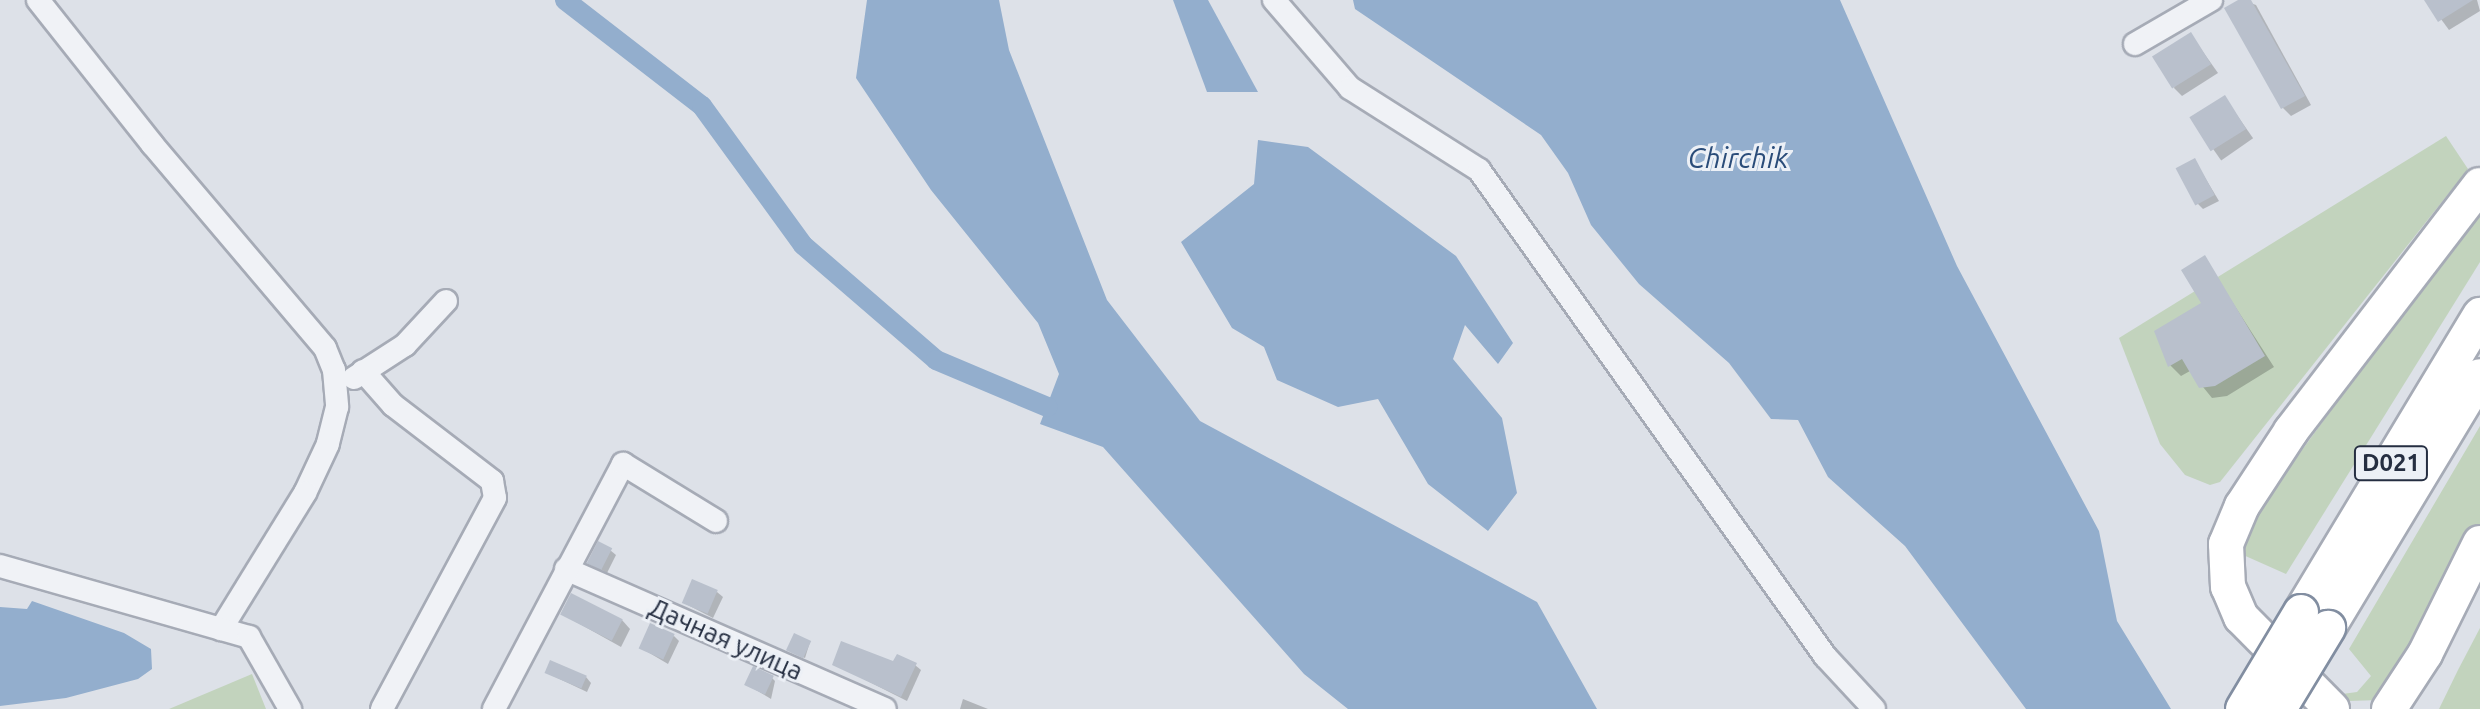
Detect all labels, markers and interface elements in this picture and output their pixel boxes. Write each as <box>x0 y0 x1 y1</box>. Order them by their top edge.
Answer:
water label: Chirchik <box>1688 141 1788 175</box>
road number: D021 <box>2353 443 2429 483</box>
street label: Дачная улица <box>644 591 808 687</box>

